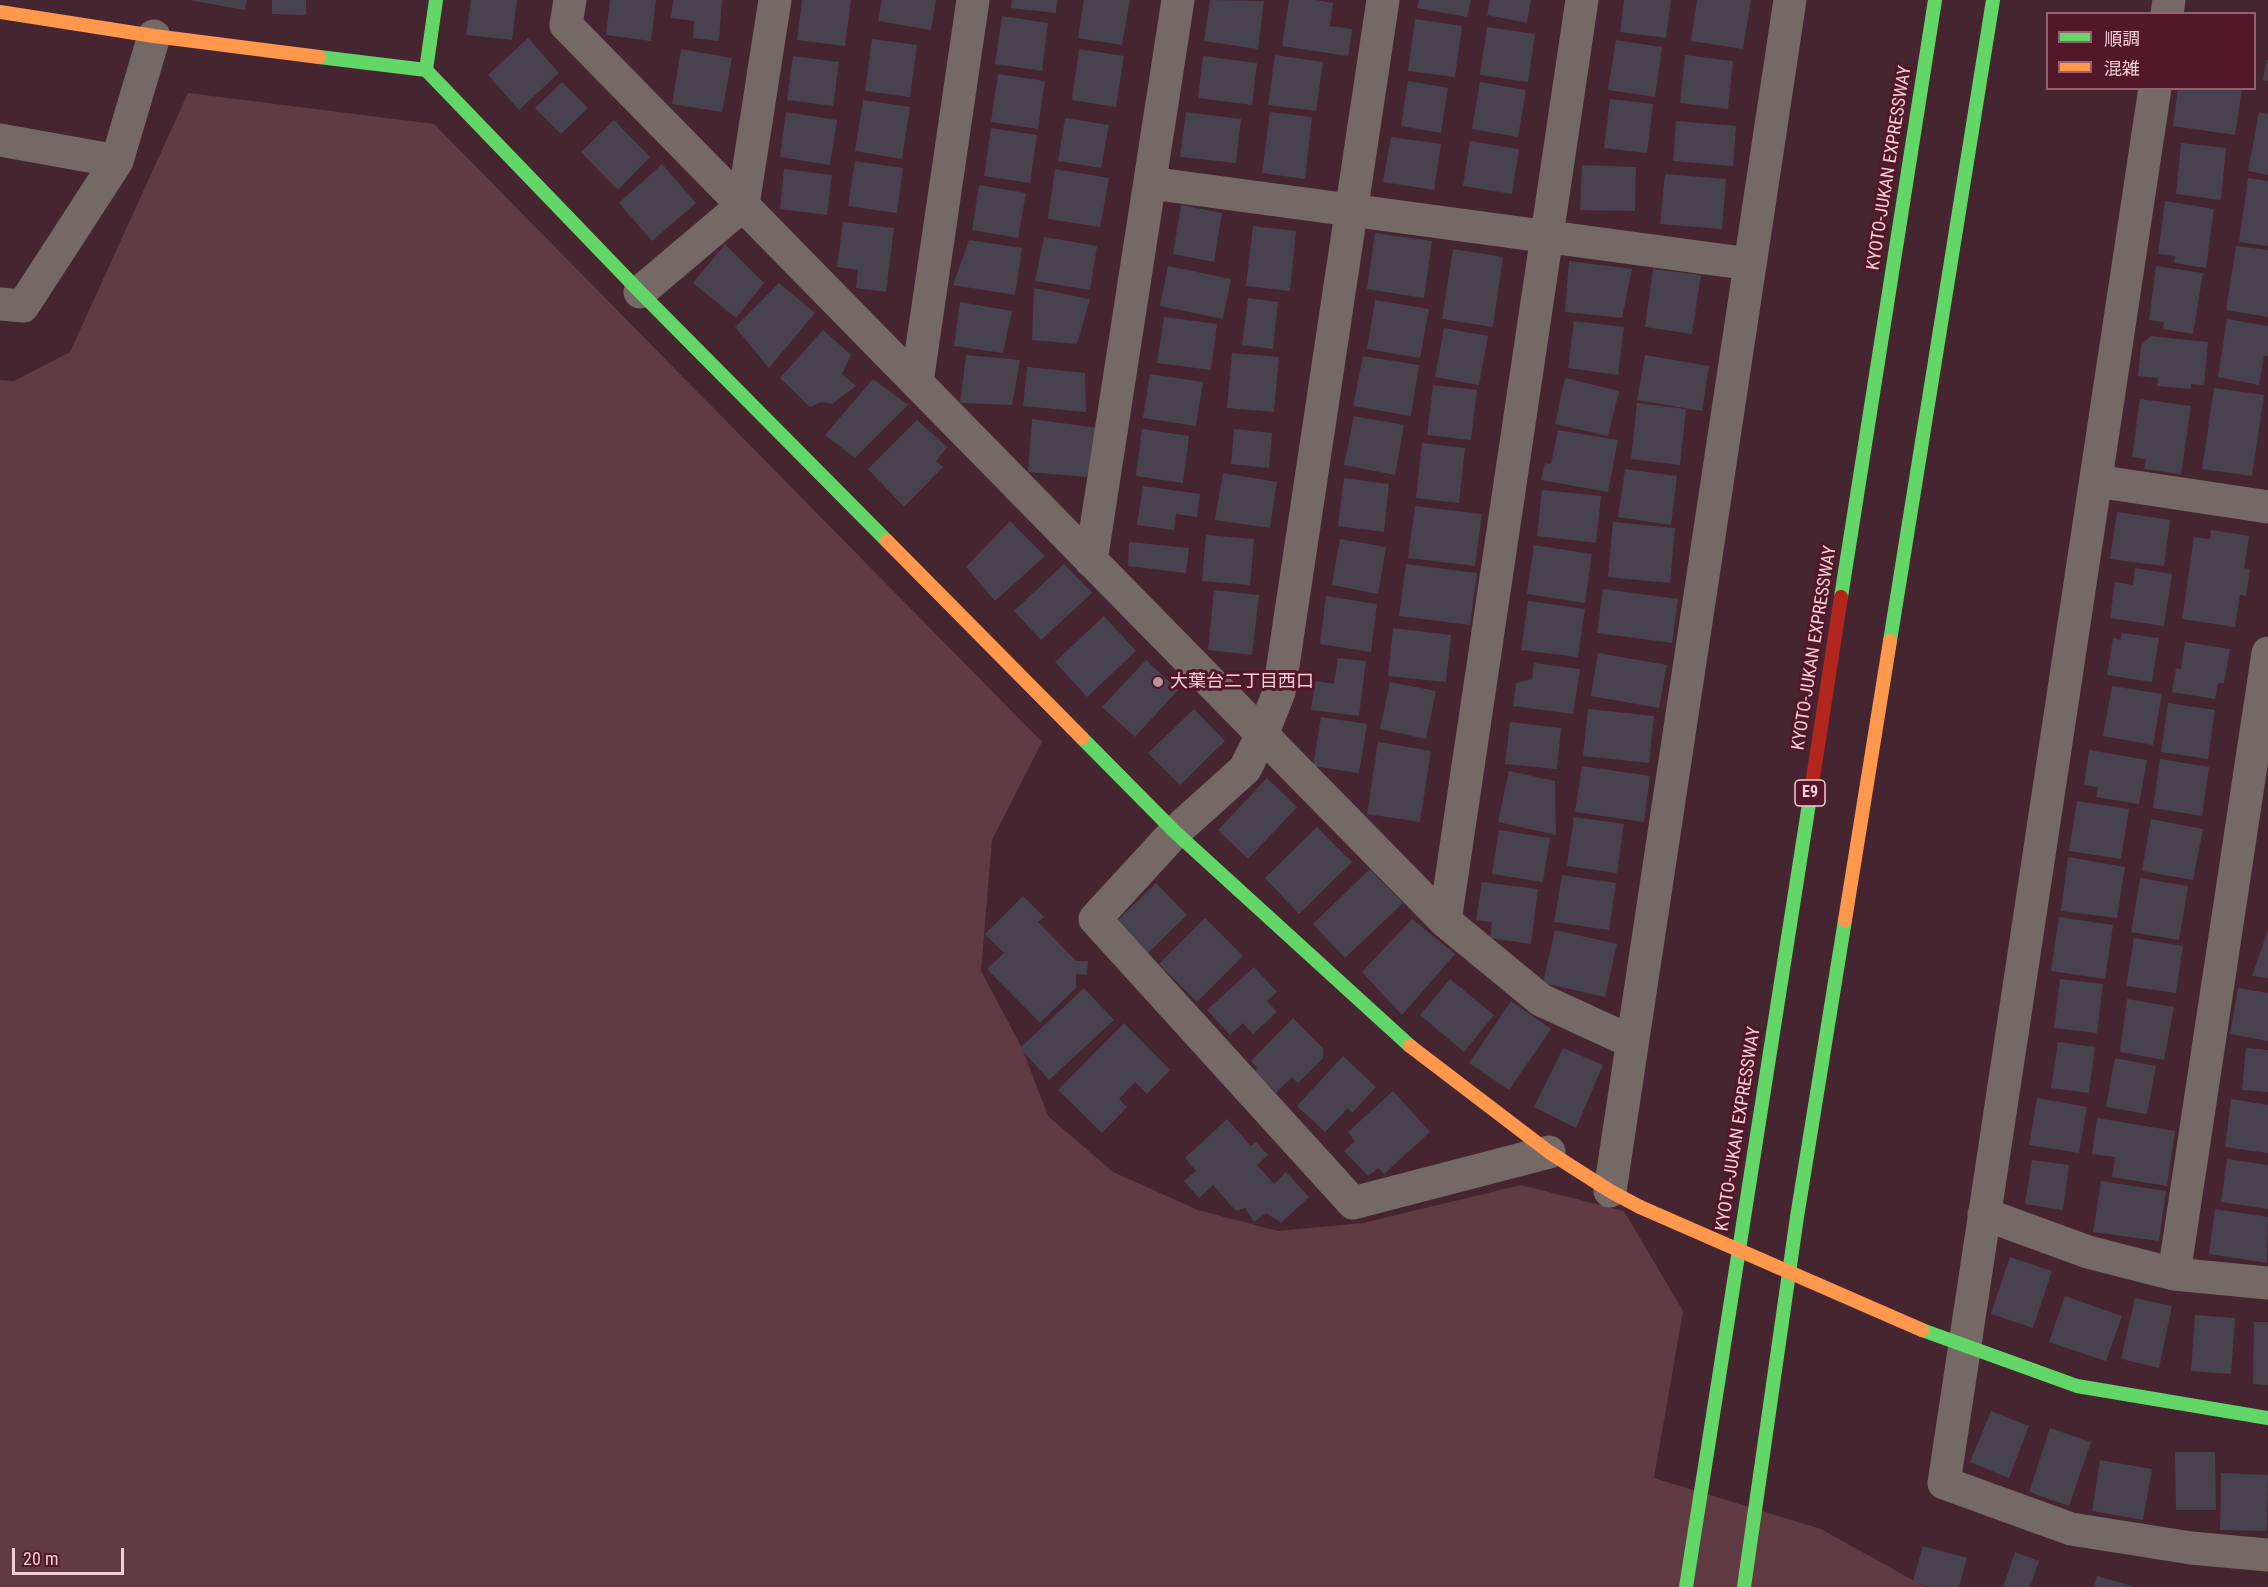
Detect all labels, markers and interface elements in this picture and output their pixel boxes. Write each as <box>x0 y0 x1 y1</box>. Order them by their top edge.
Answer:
legend <box>2046 12 2256 90</box>
text: 順調 <box>2104 28 2140 49</box>
text: 混雑 <box>2104 58 2140 79</box>
street label: KYOTO-JUKAN EXPRESSWAY <box>1863 64 1917 272</box>
street label: KYOTO-JUKAN EXPRESSWAY <box>1788 544 1842 752</box>
place label: 大葉台二丁目西口 <box>1170 671 1314 693</box>
marker: 大葉台二丁目西口 <box>1151 675 1165 689</box>
road number: E9 <box>1795 780 1825 806</box>
street label: KYOTO-JUKAN EXPRESSWAY <box>1712 1025 1766 1233</box>
scale bar <box>15 1536 128 1574</box>
text: 20 m <box>23 1548 58 1569</box>

